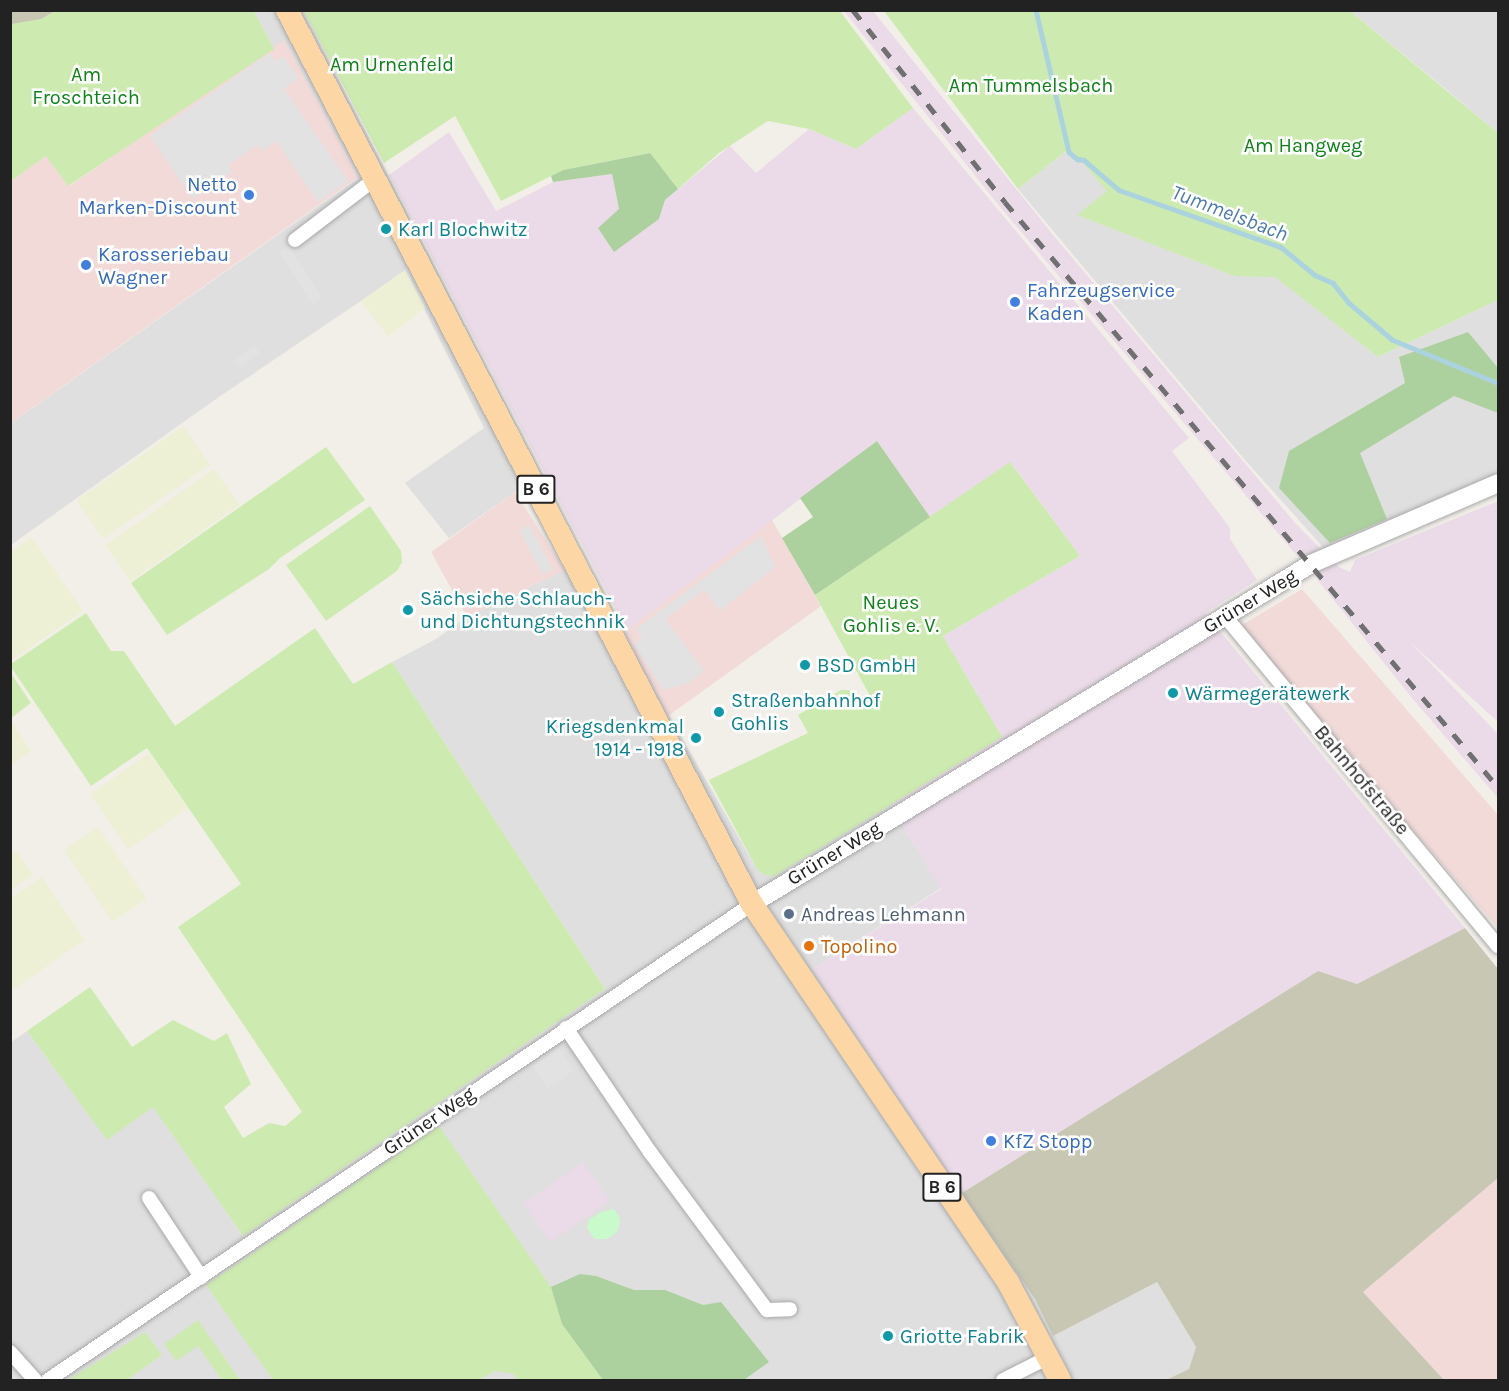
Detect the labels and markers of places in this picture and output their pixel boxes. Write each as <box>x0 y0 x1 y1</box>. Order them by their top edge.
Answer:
place label: Netto Marken-Discount <box>79 172 237 219</box>
marker: Netto Marken-Discount <box>242 188 256 202</box>
place label: Karl Blochwitz <box>398 217 528 241</box>
marker: Karl Blochwitz <box>379 222 393 236</box>
place label: Karosseriebau Wagner <box>98 242 229 289</box>
marker: Karosseriebau Wagner <box>79 258 93 272</box>
place label: Fahrzeugservice Kaden <box>1027 278 1175 325</box>
marker: Fahrzeugservice Kaden <box>1008 295 1022 309</box>
place label: Sächsiche Schlauch- und Dichtungstechnik <box>420 586 625 633</box>
marker: Sächsiche Schlauch- und Dichtungstechnik <box>401 603 415 617</box>
place label: BSD GmbH <box>817 653 916 677</box>
marker: BSD GmbH <box>798 658 812 672</box>
place label: Wärmegerätewerk <box>1185 681 1350 705</box>
marker: Wärmegerätewerk <box>1166 686 1180 700</box>
place label: Straßenbahnhof Gohlis <box>731 688 880 735</box>
marker: Straßenbahnhof Gohlis <box>712 705 726 719</box>
place label: Kriegsdenkmal 1914 - 1918 <box>546 714 684 761</box>
marker: Kriegsdenkmal 1914 - 1918 <box>689 731 703 745</box>
place label: Andreas Lehmann <box>801 902 966 926</box>
marker: Andreas Lehmann <box>782 907 796 921</box>
place label: Topolino <box>821 934 898 958</box>
marker: Topolino <box>802 939 816 953</box>
place label: KfZ Stopp <box>1003 1129 1092 1153</box>
marker: KfZ Stopp <box>984 1134 998 1148</box>
place label: Griotte Fabrik <box>900 1324 1024 1348</box>
marker: Griotte Fabrik <box>881 1329 895 1343</box>

